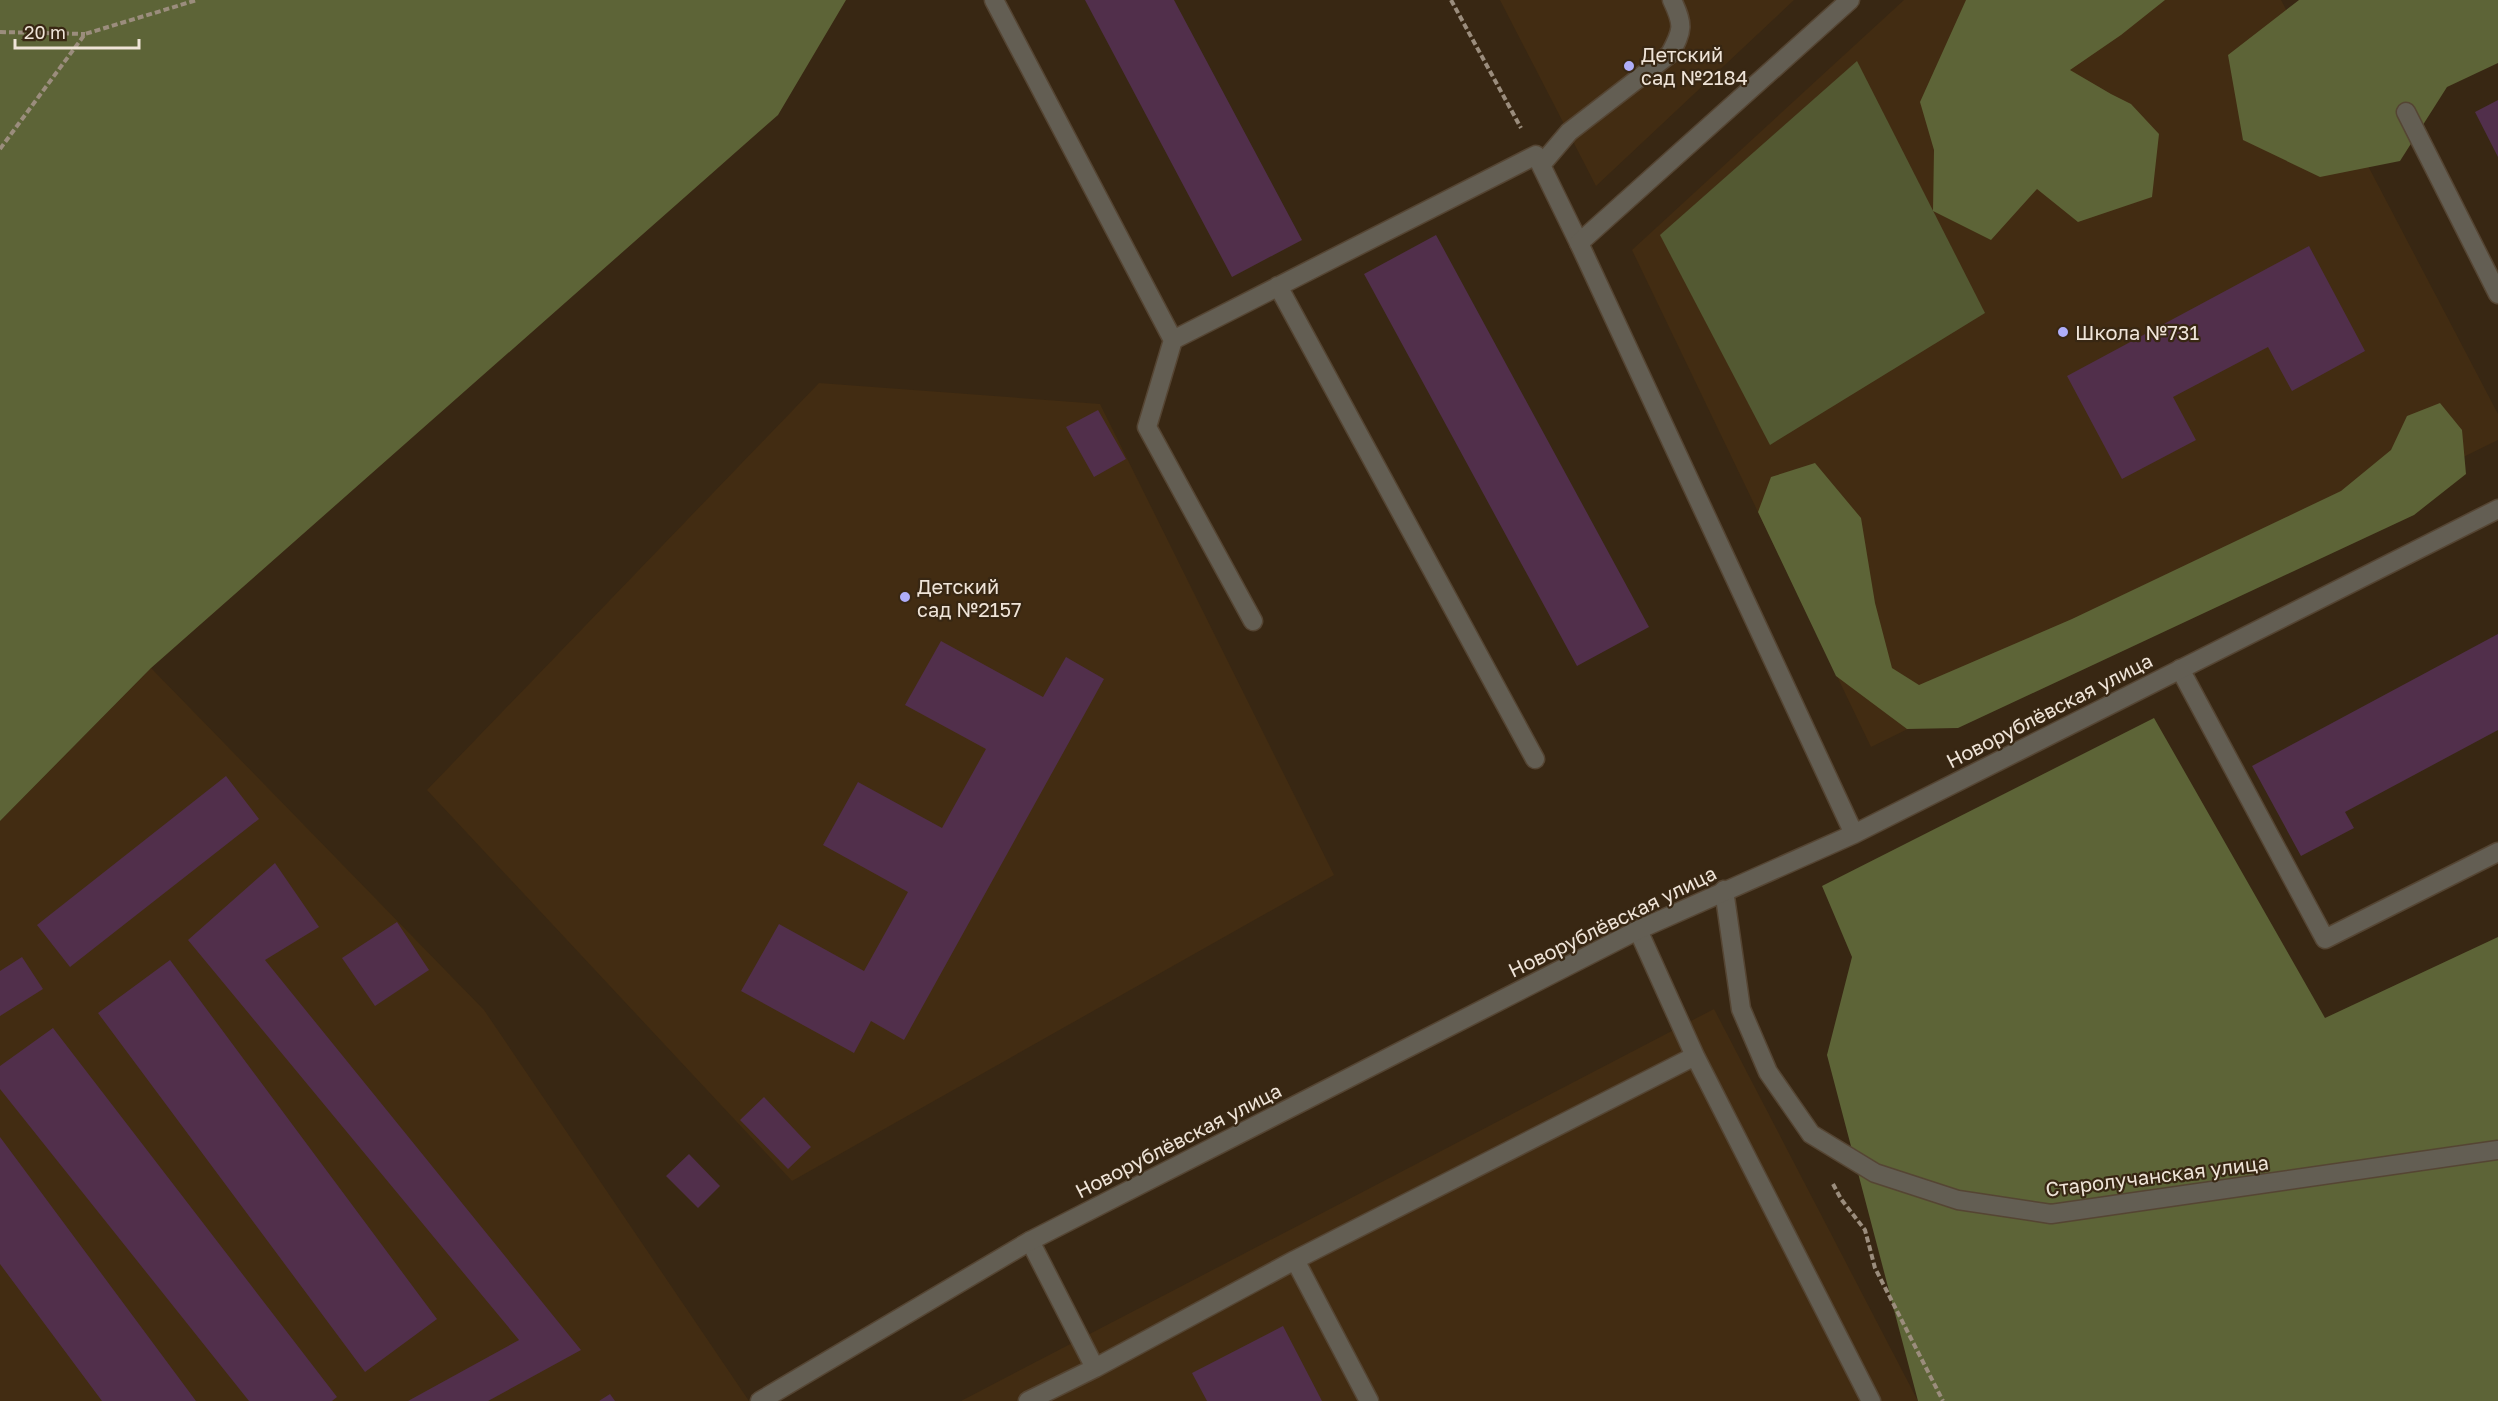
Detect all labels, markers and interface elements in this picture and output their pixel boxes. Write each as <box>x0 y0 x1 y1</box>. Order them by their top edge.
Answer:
scale bar <box>15 12 140 50</box>
text: 20 m <box>24 21 66 43</box>
place label: Детский сад №2184 <box>1641 42 1748 89</box>
marker: Детский сад №2184 <box>1622 59 1636 73</box>
place label: Школа №731 <box>2075 320 2200 344</box>
marker: Школа №731 <box>2056 325 2070 339</box>
place label: Детский сад №2157 <box>917 574 1022 621</box>
marker: Детский сад №2157 <box>898 590 912 604</box>
street label: Новорублёвская улица <box>1942 647 2156 773</box>
street label: Новорублёвская улица <box>1504 860 1720 982</box>
street label: Новорублёвская улица <box>1071 1077 1285 1203</box>
street label: Старолучанская улица <box>2044 1149 2270 1201</box>

